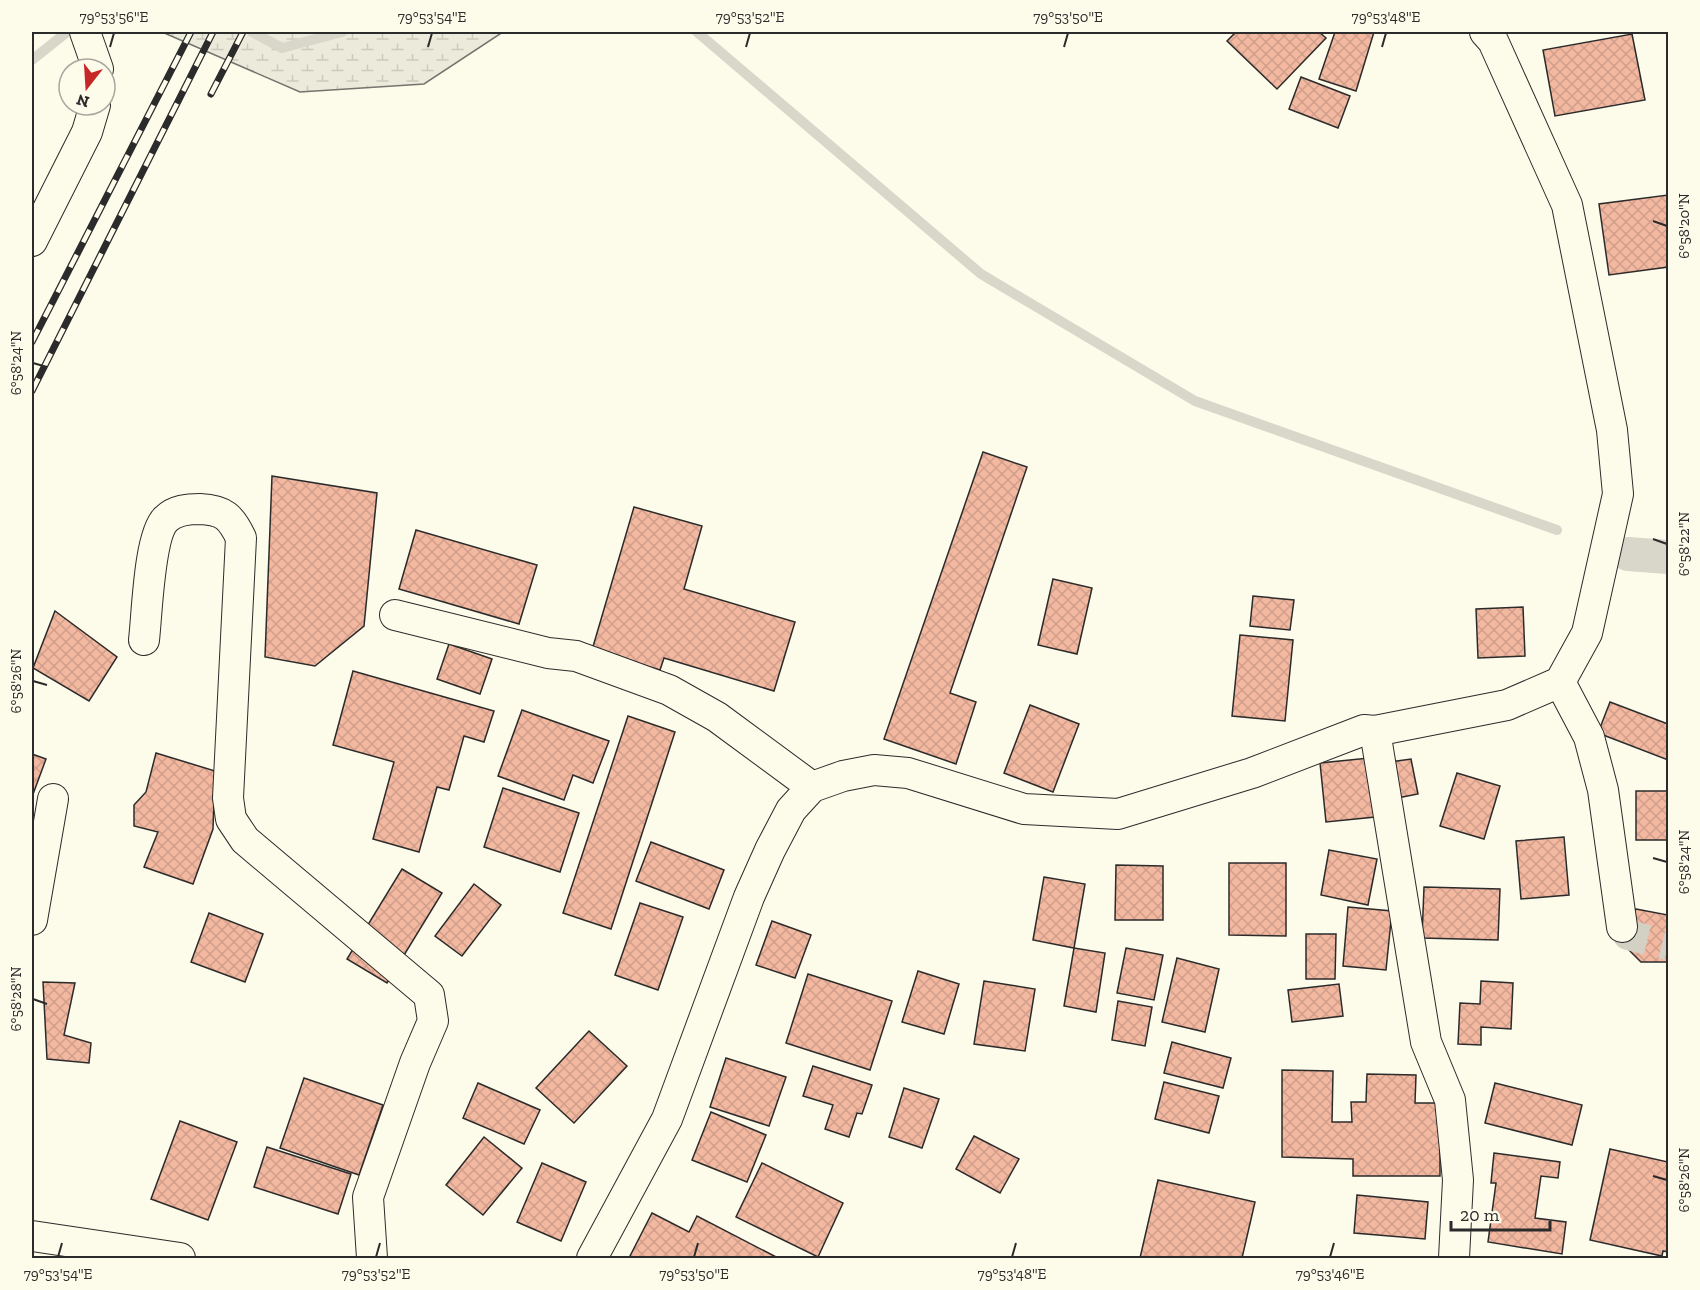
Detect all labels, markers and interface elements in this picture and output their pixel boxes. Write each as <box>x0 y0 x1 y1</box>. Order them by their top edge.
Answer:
text: 79°53'56"E <box>80 8 149 26</box>
text: 79°53'54"E <box>398 8 467 26</box>
text: 79°53'52"E <box>716 8 785 26</box>
text: 79°53'50"E <box>1033 8 1103 26</box>
text: 79°53'48"E <box>1352 8 1421 26</box>
north arrow <box>57 57 117 117</box>
text: N <box>74 90 91 112</box>
text: 6°58'20"N <box>1675 193 1693 259</box>
text: 6°58'24"N <box>7 331 25 395</box>
text: 6°58'22"N <box>1675 512 1693 576</box>
text: 6°58'26"N <box>7 649 25 713</box>
text: 6°58'24"N <box>1675 830 1693 894</box>
text: 6°58'28"N <box>7 967 25 1031</box>
text: 6°58'26"N <box>1675 1148 1693 1212</box>
scale bar <box>1451 1194 1550 1232</box>
text: 20 m <box>1460 1204 1500 1226</box>
text: 79°53'54"E <box>24 1265 93 1283</box>
text: 79°53'52"E <box>342 1265 411 1283</box>
text: 79°53'50"E <box>659 1265 729 1283</box>
text: 79°53'48"E <box>978 1265 1047 1283</box>
text: 79°53'46"E <box>1296 1265 1365 1283</box>

